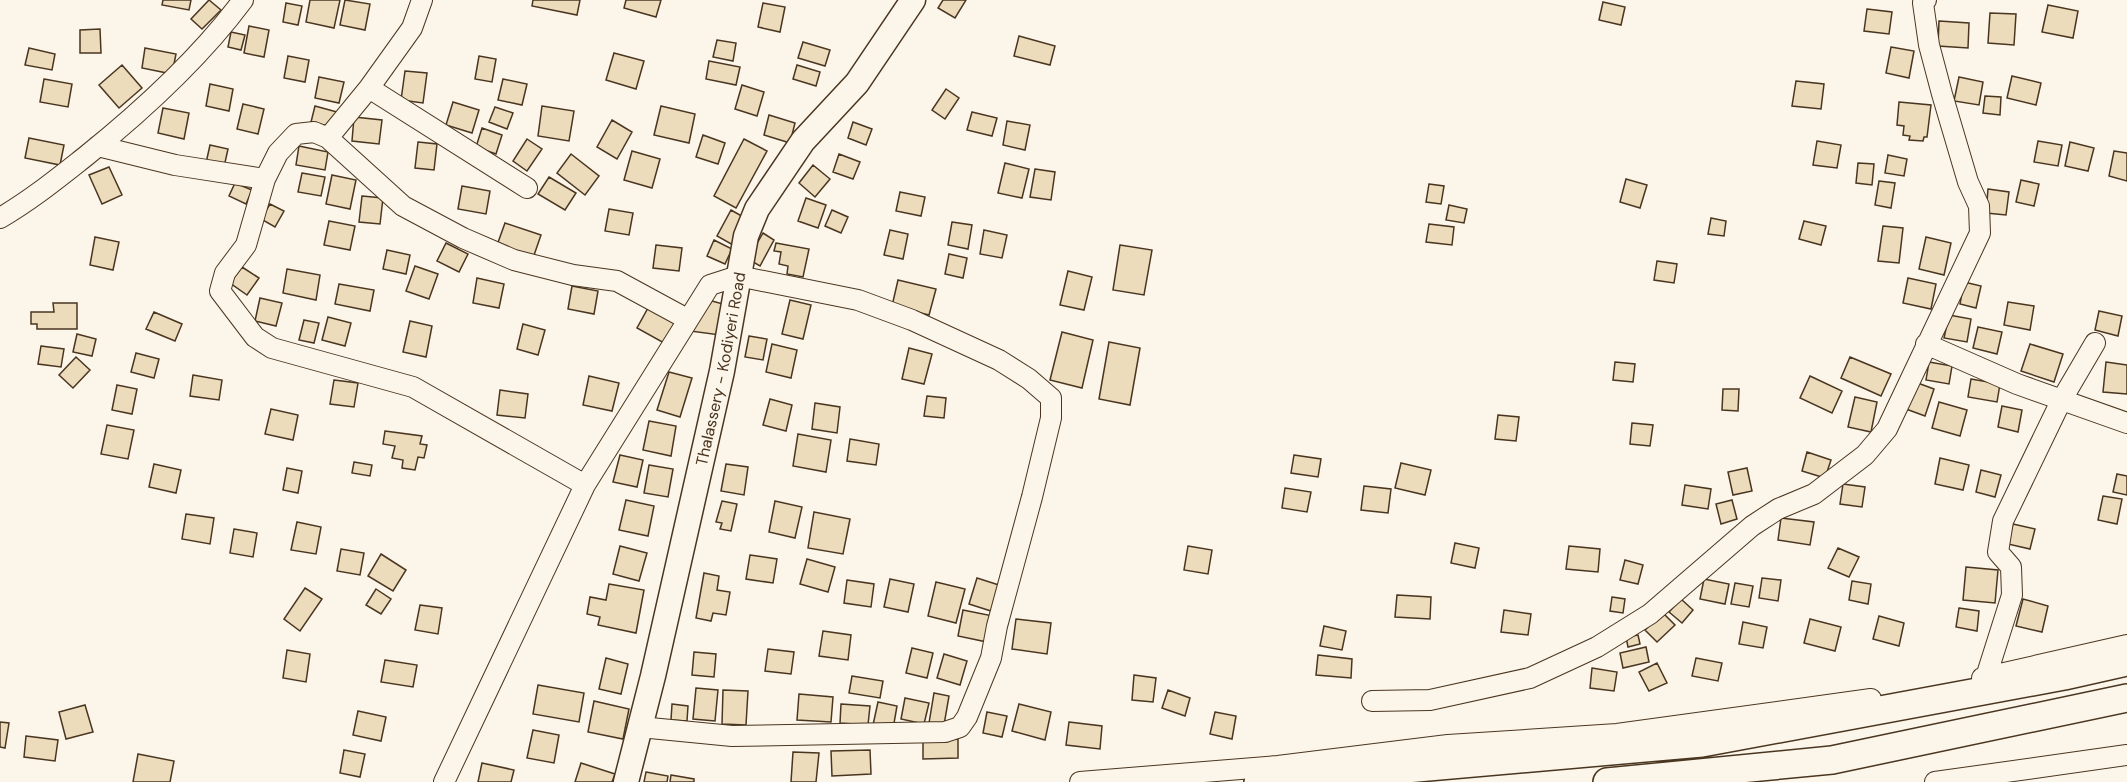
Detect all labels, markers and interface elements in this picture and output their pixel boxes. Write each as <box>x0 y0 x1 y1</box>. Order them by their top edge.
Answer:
street label: Thalassery - Kodiyeri Road <box>691 270 750 468</box>

